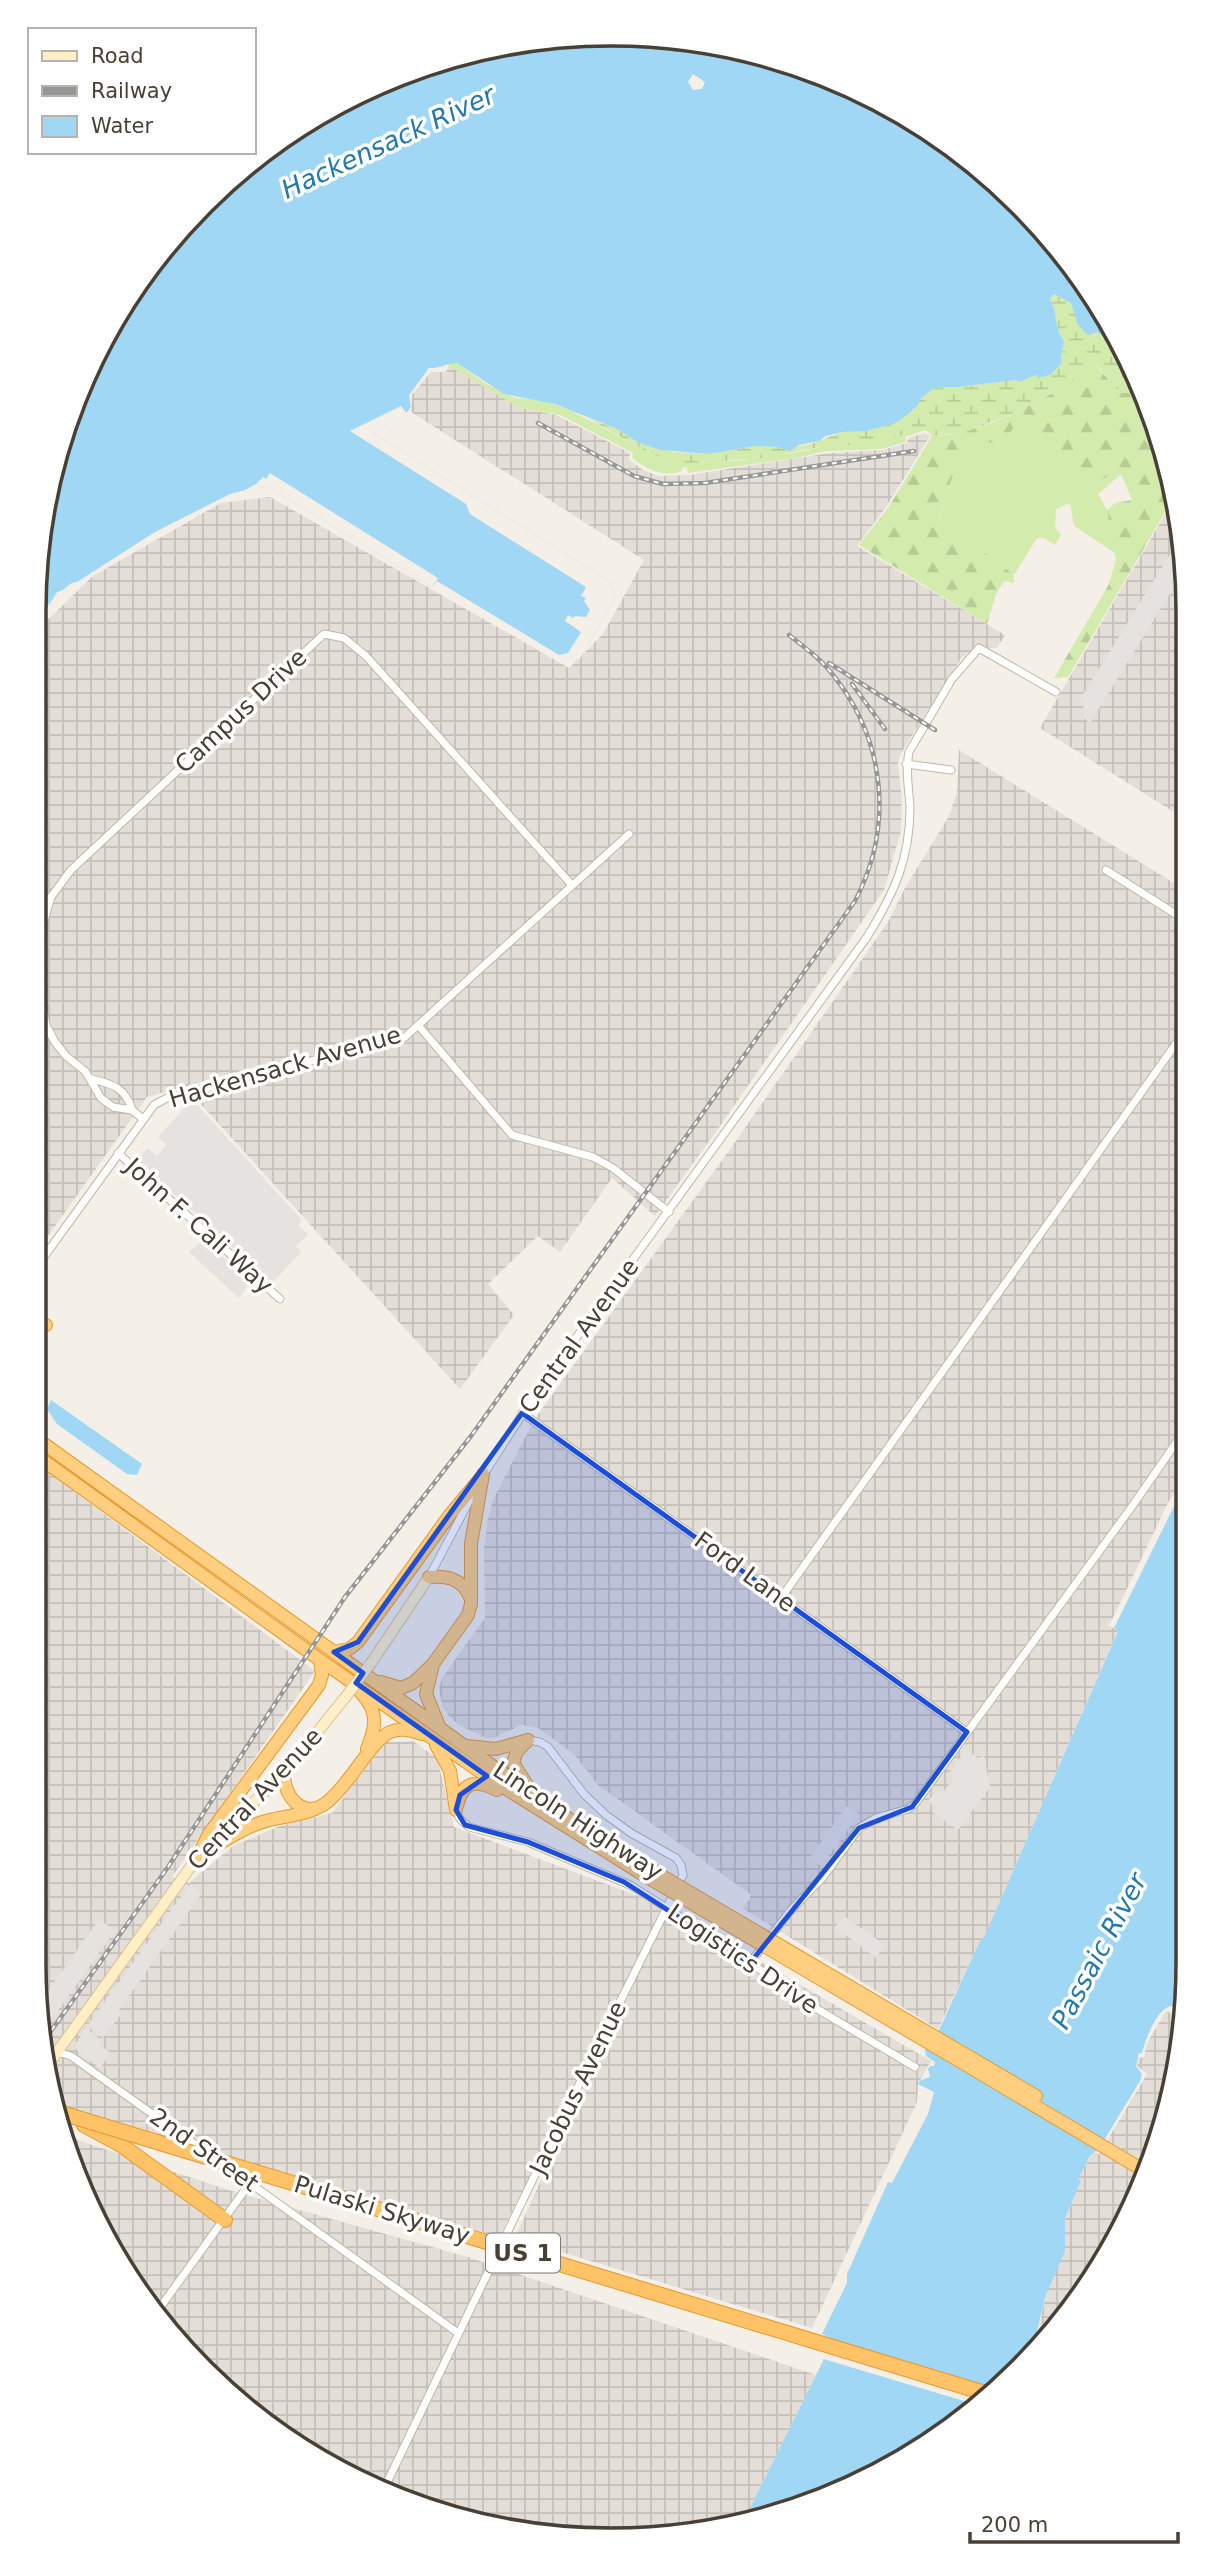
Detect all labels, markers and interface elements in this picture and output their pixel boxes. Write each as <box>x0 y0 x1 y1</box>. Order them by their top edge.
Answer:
legend <box>28 28 256 154</box>
text: Road <box>91 44 144 68</box>
water label: Hackensack River <box>277 78 501 205</box>
text: Railway <box>91 79 172 103</box>
text: Water <box>91 114 153 138</box>
street label: Campus Drive <box>170 643 312 779</box>
street label: Hackensack Avenue <box>166 1020 404 1114</box>
street label: John F. Cali Way <box>118 1151 278 1299</box>
street label: Central Avenue <box>514 1253 644 1419</box>
street label: Ford Lane <box>689 1526 801 1618</box>
street label: Central Avenue <box>182 1722 328 1876</box>
street label: Lincoln Highway <box>488 1756 668 1886</box>
water label: Passaic River <box>1045 1866 1154 2034</box>
street label: Logistics Drive <box>662 1898 824 2020</box>
street label: Jacobus Avenue <box>523 1997 632 2181</box>
street label: 2nd Street <box>144 2102 264 2198</box>
street label: Pulaski Skyway <box>291 2170 473 2250</box>
road number: US 1 <box>486 2234 560 2272</box>
scale bar <box>970 2500 1178 2544</box>
text: 200 m <box>981 2513 1048 2537</box>

